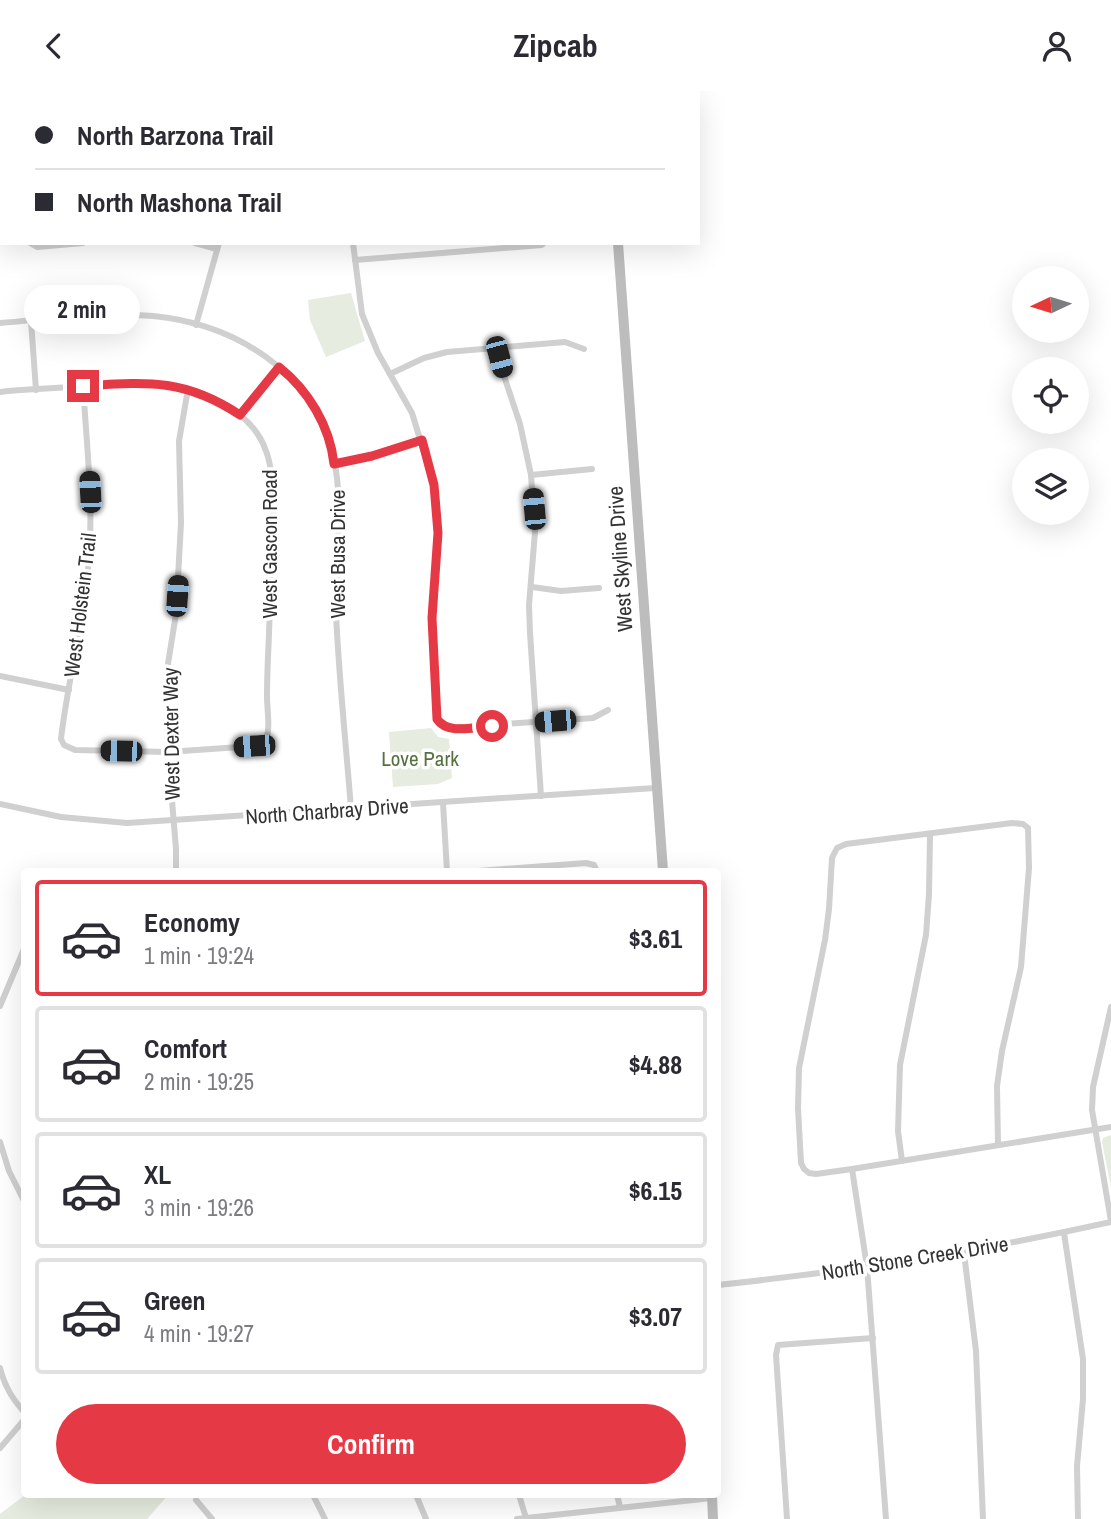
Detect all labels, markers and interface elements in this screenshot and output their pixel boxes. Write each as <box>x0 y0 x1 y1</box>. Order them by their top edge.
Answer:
text: Zipcab <box>513 24 598 67</box>
icon: back <box>35 27 73 65</box>
icon: person <box>1038 27 1076 65</box>
text: North Barzona Trail <box>77 118 274 153</box>
text: North Mashona Trail <box>77 185 282 220</box>
north arrow <box>1012 266 1088 343</box>
map controls <box>1012 266 1089 525</box>
callout: 2 min <box>25 285 141 334</box>
text: 2 min <box>57 294 107 325</box>
car <box>484 334 515 380</box>
button: locate <box>1012 357 1089 434</box>
route end <box>67 370 99 402</box>
button: layers <box>1012 448 1089 525</box>
street label: West Gascon Road <box>255 469 284 619</box>
car <box>79 470 102 514</box>
street label: West Skyline Drive <box>600 485 640 633</box>
car <box>522 487 547 531</box>
street label: West Busa Drive <box>323 490 352 618</box>
street label: West Holstein Trail <box>57 531 103 679</box>
car <box>166 574 189 618</box>
street label: West Dexter Way <box>155 667 187 801</box>
car <box>534 709 577 733</box>
route start <box>476 710 508 742</box>
car <box>233 734 276 758</box>
car <box>100 740 143 762</box>
park label: Love Park <box>381 744 459 773</box>
street label: North Charbray Drive <box>244 791 410 831</box>
text: Economy <box>144 905 240 940</box>
icon: car <box>60 907 123 970</box>
text: $3.61 <box>629 921 682 956</box>
text: 1 min · 19:24 <box>144 940 254 971</box>
text: Comfort <box>144 1031 227 1066</box>
icon: car <box>60 1033 123 1096</box>
text: $4.88 <box>629 1047 682 1082</box>
text: 2 min · 19:25 <box>144 1066 254 1097</box>
text: XL <box>144 1157 171 1192</box>
icon: car <box>60 1159 123 1222</box>
text: $6.15 <box>629 1173 682 1208</box>
text: 3 min · 19:26 <box>144 1192 254 1223</box>
street label: North Stone Creek Drive <box>820 1229 1010 1287</box>
text: Green <box>144 1283 206 1318</box>
icon: car <box>60 1285 123 1348</box>
text: $3.07 <box>629 1299 682 1334</box>
text: 4 min · 19:27 <box>144 1318 254 1349</box>
button: Confirm <box>56 1404 686 1484</box>

